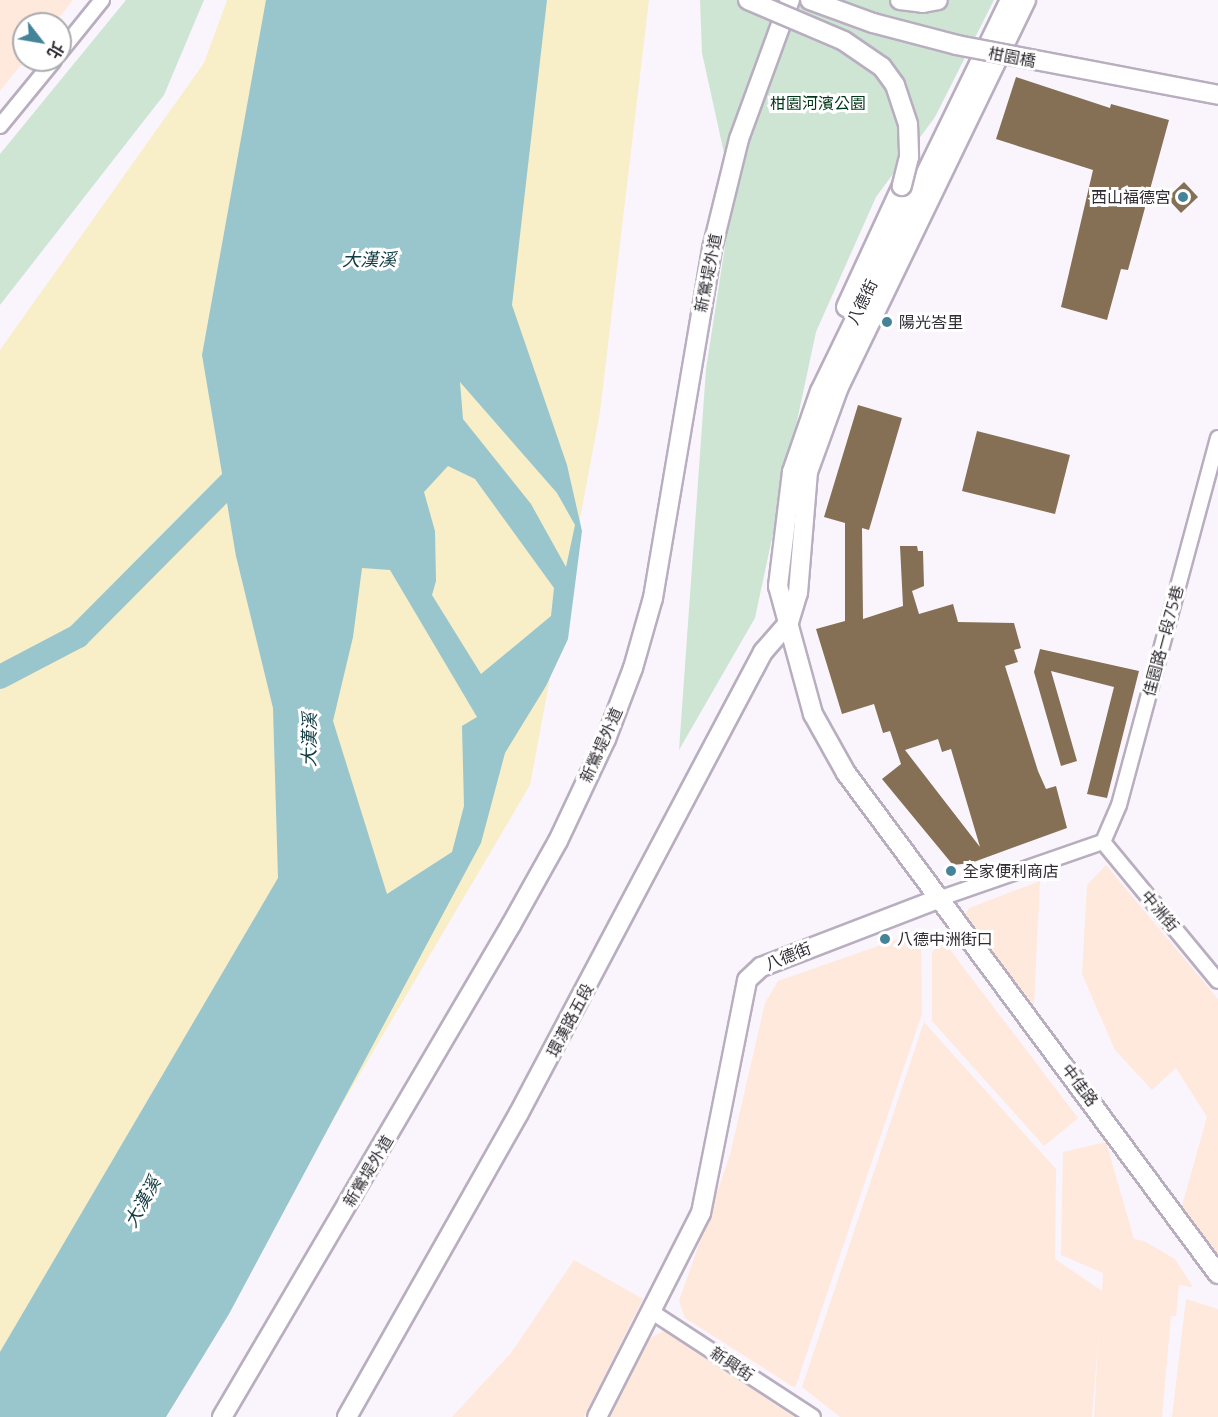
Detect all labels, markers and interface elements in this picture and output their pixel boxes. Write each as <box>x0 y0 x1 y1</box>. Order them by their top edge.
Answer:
north arrow <box>12 12 72 72</box>
text: 北 <box>42 38 69 63</box>
street label: 柑園橋 <box>987 43 1037 71</box>
park label: 柑園河濱公園 <box>770 93 866 113</box>
place label: 西山福德宮 <box>1091 187 1171 207</box>
marker: 西山福德宮 <box>1176 190 1190 204</box>
street label: 新鶯堤外道 <box>691 232 725 314</box>
water label: 大漢溪 <box>342 248 396 270</box>
street label: 八德街 <box>843 276 881 328</box>
place label: 陽光峇里 <box>899 312 963 332</box>
marker: 陽光峇里 <box>880 315 894 329</box>
street label: 佳園路一段75巷 <box>1139 583 1187 699</box>
street label: 新鶯堤外道 <box>576 705 626 785</box>
water label: 大漢溪 <box>298 713 320 767</box>
place label: 全家便利商店 <box>963 861 1059 881</box>
marker: 全家便利商店 <box>944 864 958 878</box>
street label: 中洲街 <box>1137 886 1183 936</box>
place label: 八德中洲街口 <box>897 929 993 949</box>
marker: 八德中洲街口 <box>878 932 892 946</box>
street label: 八德街 <box>762 938 814 974</box>
street label: 環漢路五段 <box>543 980 597 1060</box>
street label: 中佳路 <box>1058 1060 1102 1110</box>
street label: 新鶯堤外道 <box>339 1132 397 1210</box>
water label: 大漢溪 <box>119 1173 165 1231</box>
street label: 新興街 <box>707 1343 757 1385</box>

